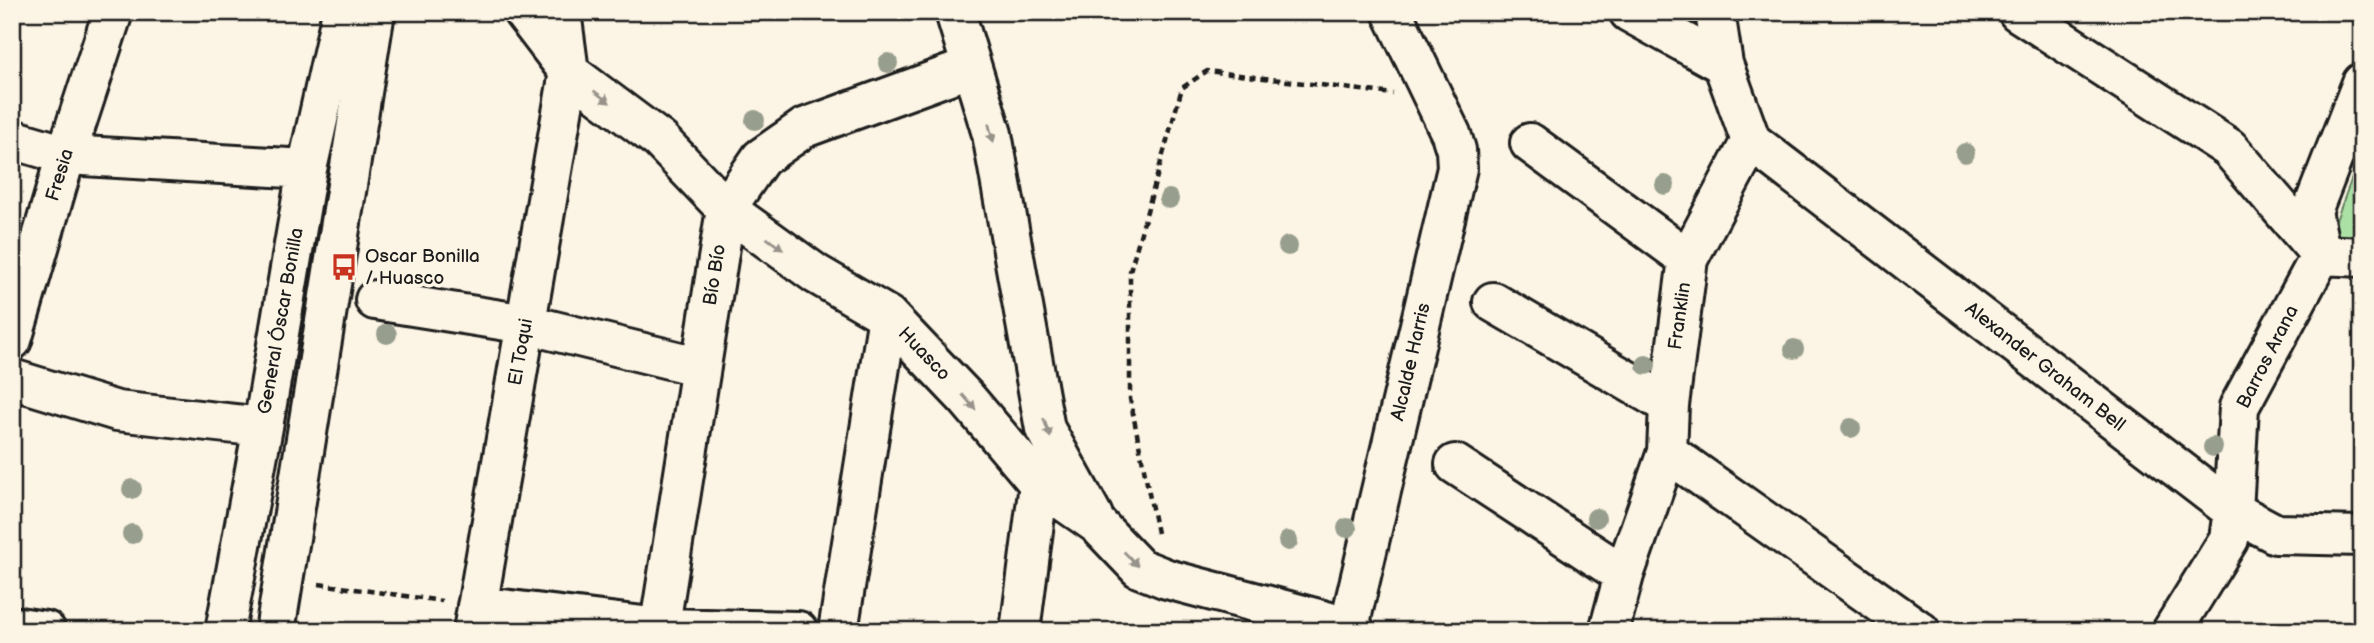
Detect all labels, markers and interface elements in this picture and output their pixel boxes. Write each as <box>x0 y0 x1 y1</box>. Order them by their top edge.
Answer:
one-way arrow <box>593 90 612 104</box>
one-way arrow <box>986 122 997 144</box>
street label: Fresia <box>41 146 79 204</box>
street label: General Óscar Bonilla <box>252 226 309 416</box>
one-way arrow <box>766 237 784 251</box>
street label: Bío Bío <box>699 243 731 307</box>
place label: Oscar Bonilla / Huasco <box>365 245 480 290</box>
bus stop icon: Oscar Bonilla / Huasco <box>329 252 359 282</box>
street label: Franklin <box>1664 281 1696 351</box>
street label: Alexander Graham Bell <box>1960 297 2130 437</box>
street label: Alcalde Harris <box>1386 301 1436 423</box>
street label: Barros Arana <box>2232 302 2304 412</box>
street label: El Toqui <box>504 317 538 387</box>
street label: Huasco <box>893 322 955 386</box>
one-way arrow <box>961 393 977 411</box>
one-way arrow <box>1041 418 1052 439</box>
one-way arrow <box>1122 551 1139 568</box>

